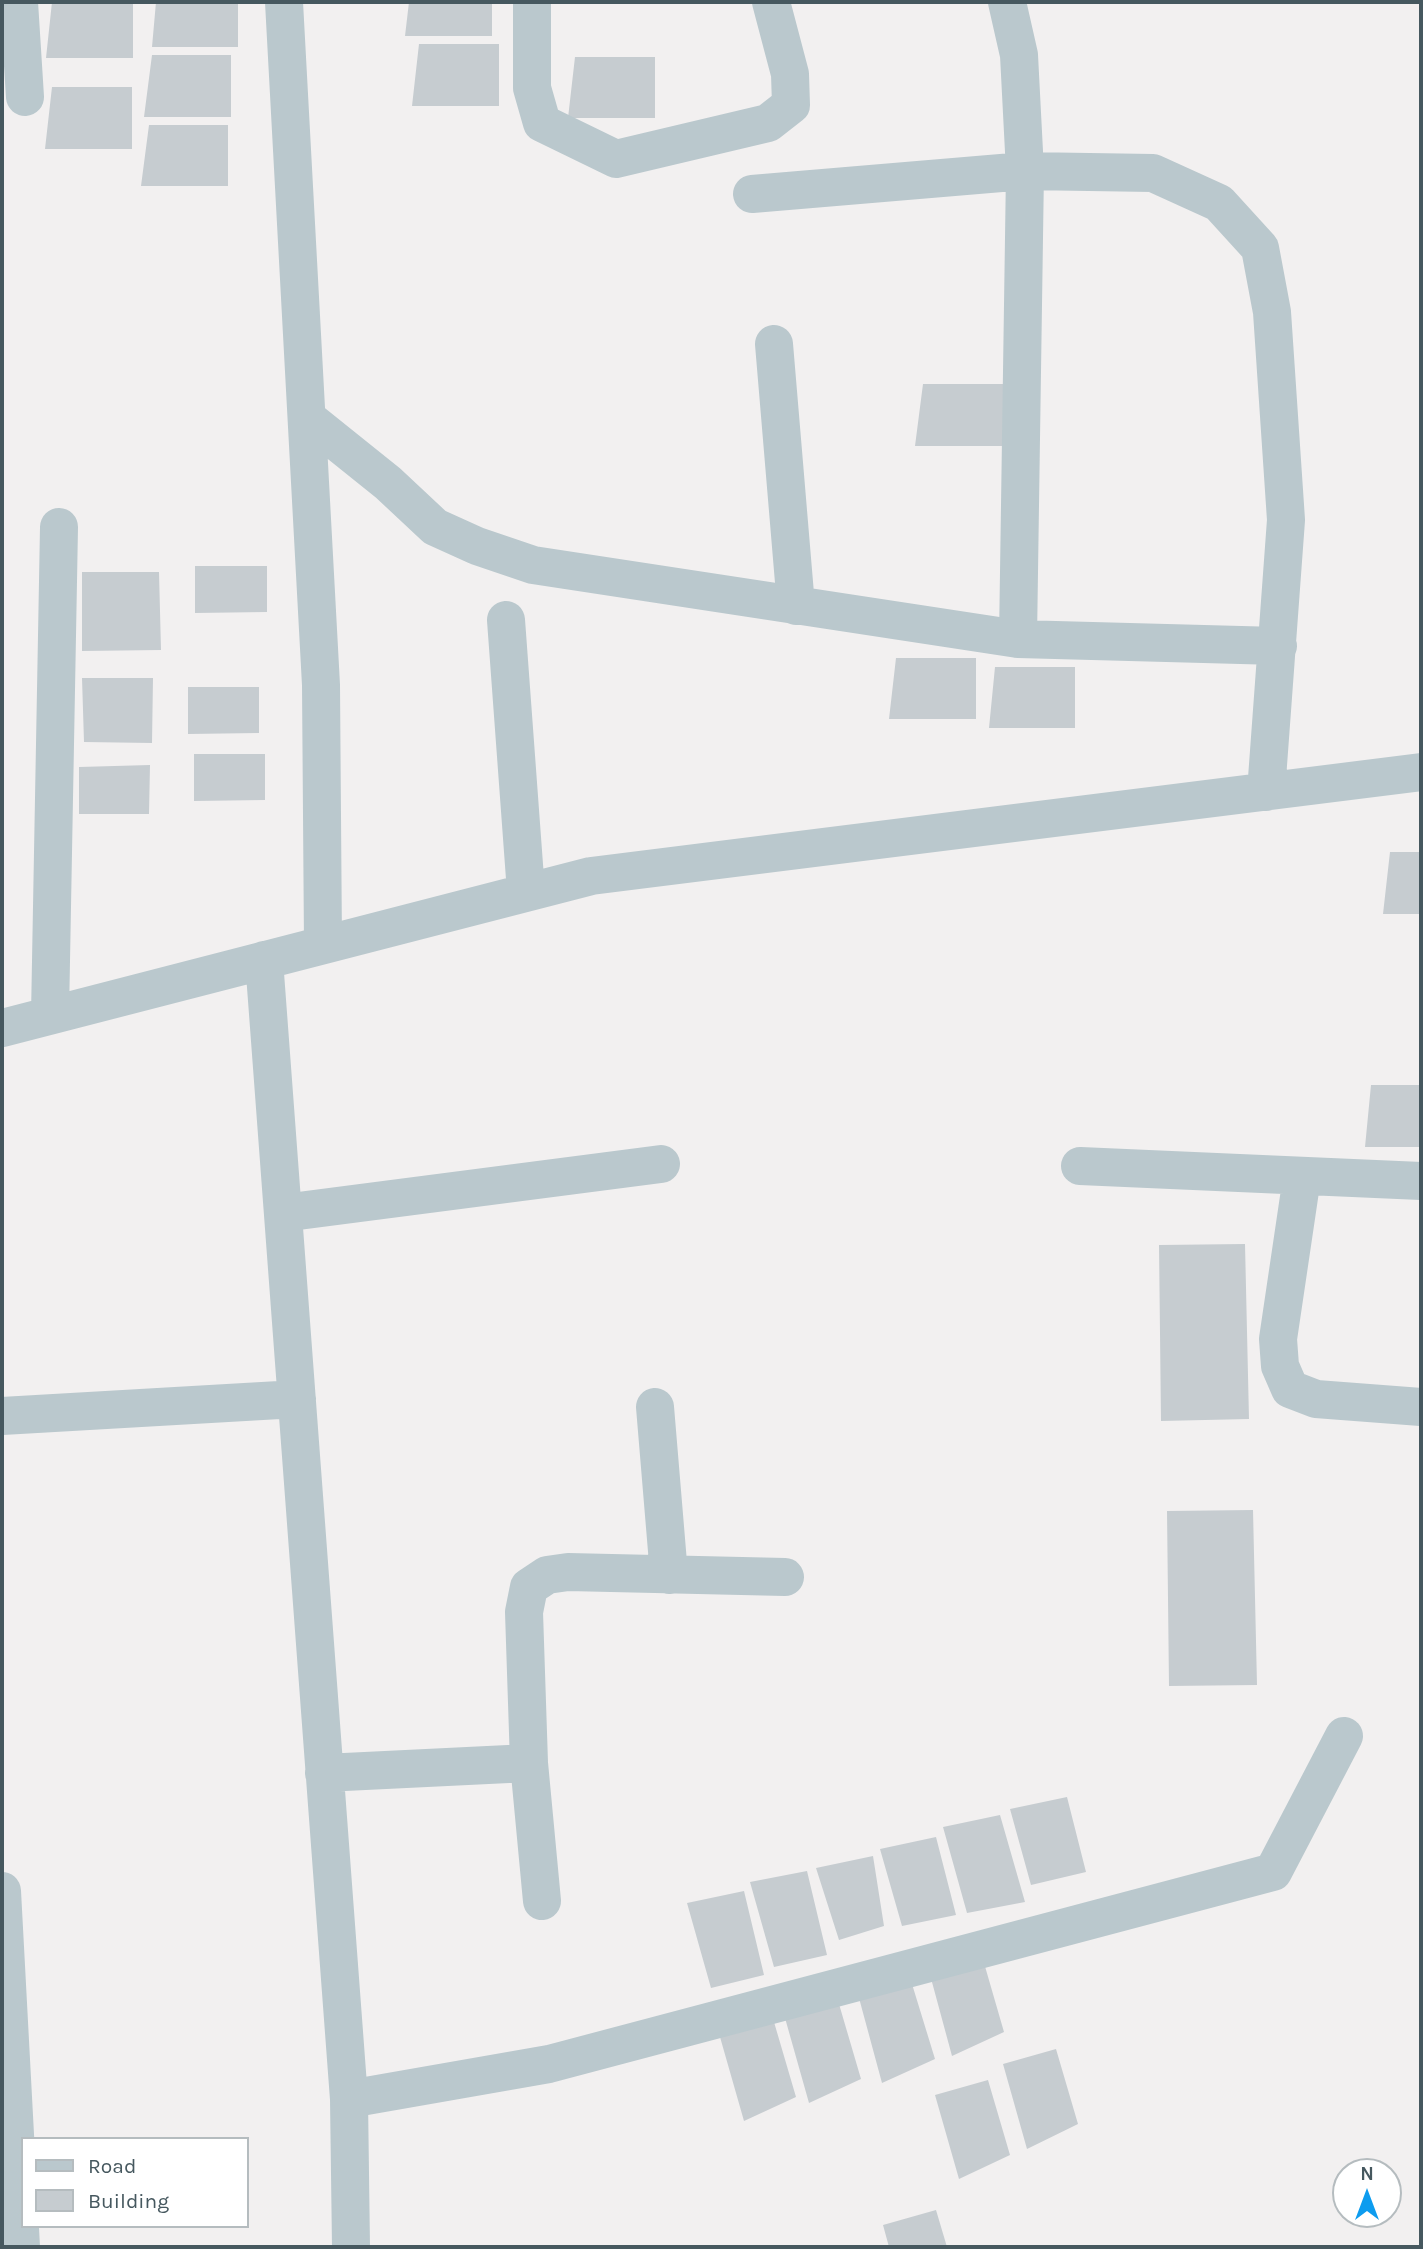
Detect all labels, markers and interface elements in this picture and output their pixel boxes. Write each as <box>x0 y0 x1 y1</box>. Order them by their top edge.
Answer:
legend <box>21 2137 248 2228</box>
text: Road <box>88 2154 136 2178</box>
north arrow <box>1332 2158 1402 2228</box>
text: N <box>1360 2163 1374 2185</box>
text: Building <box>88 2189 169 2213</box>

